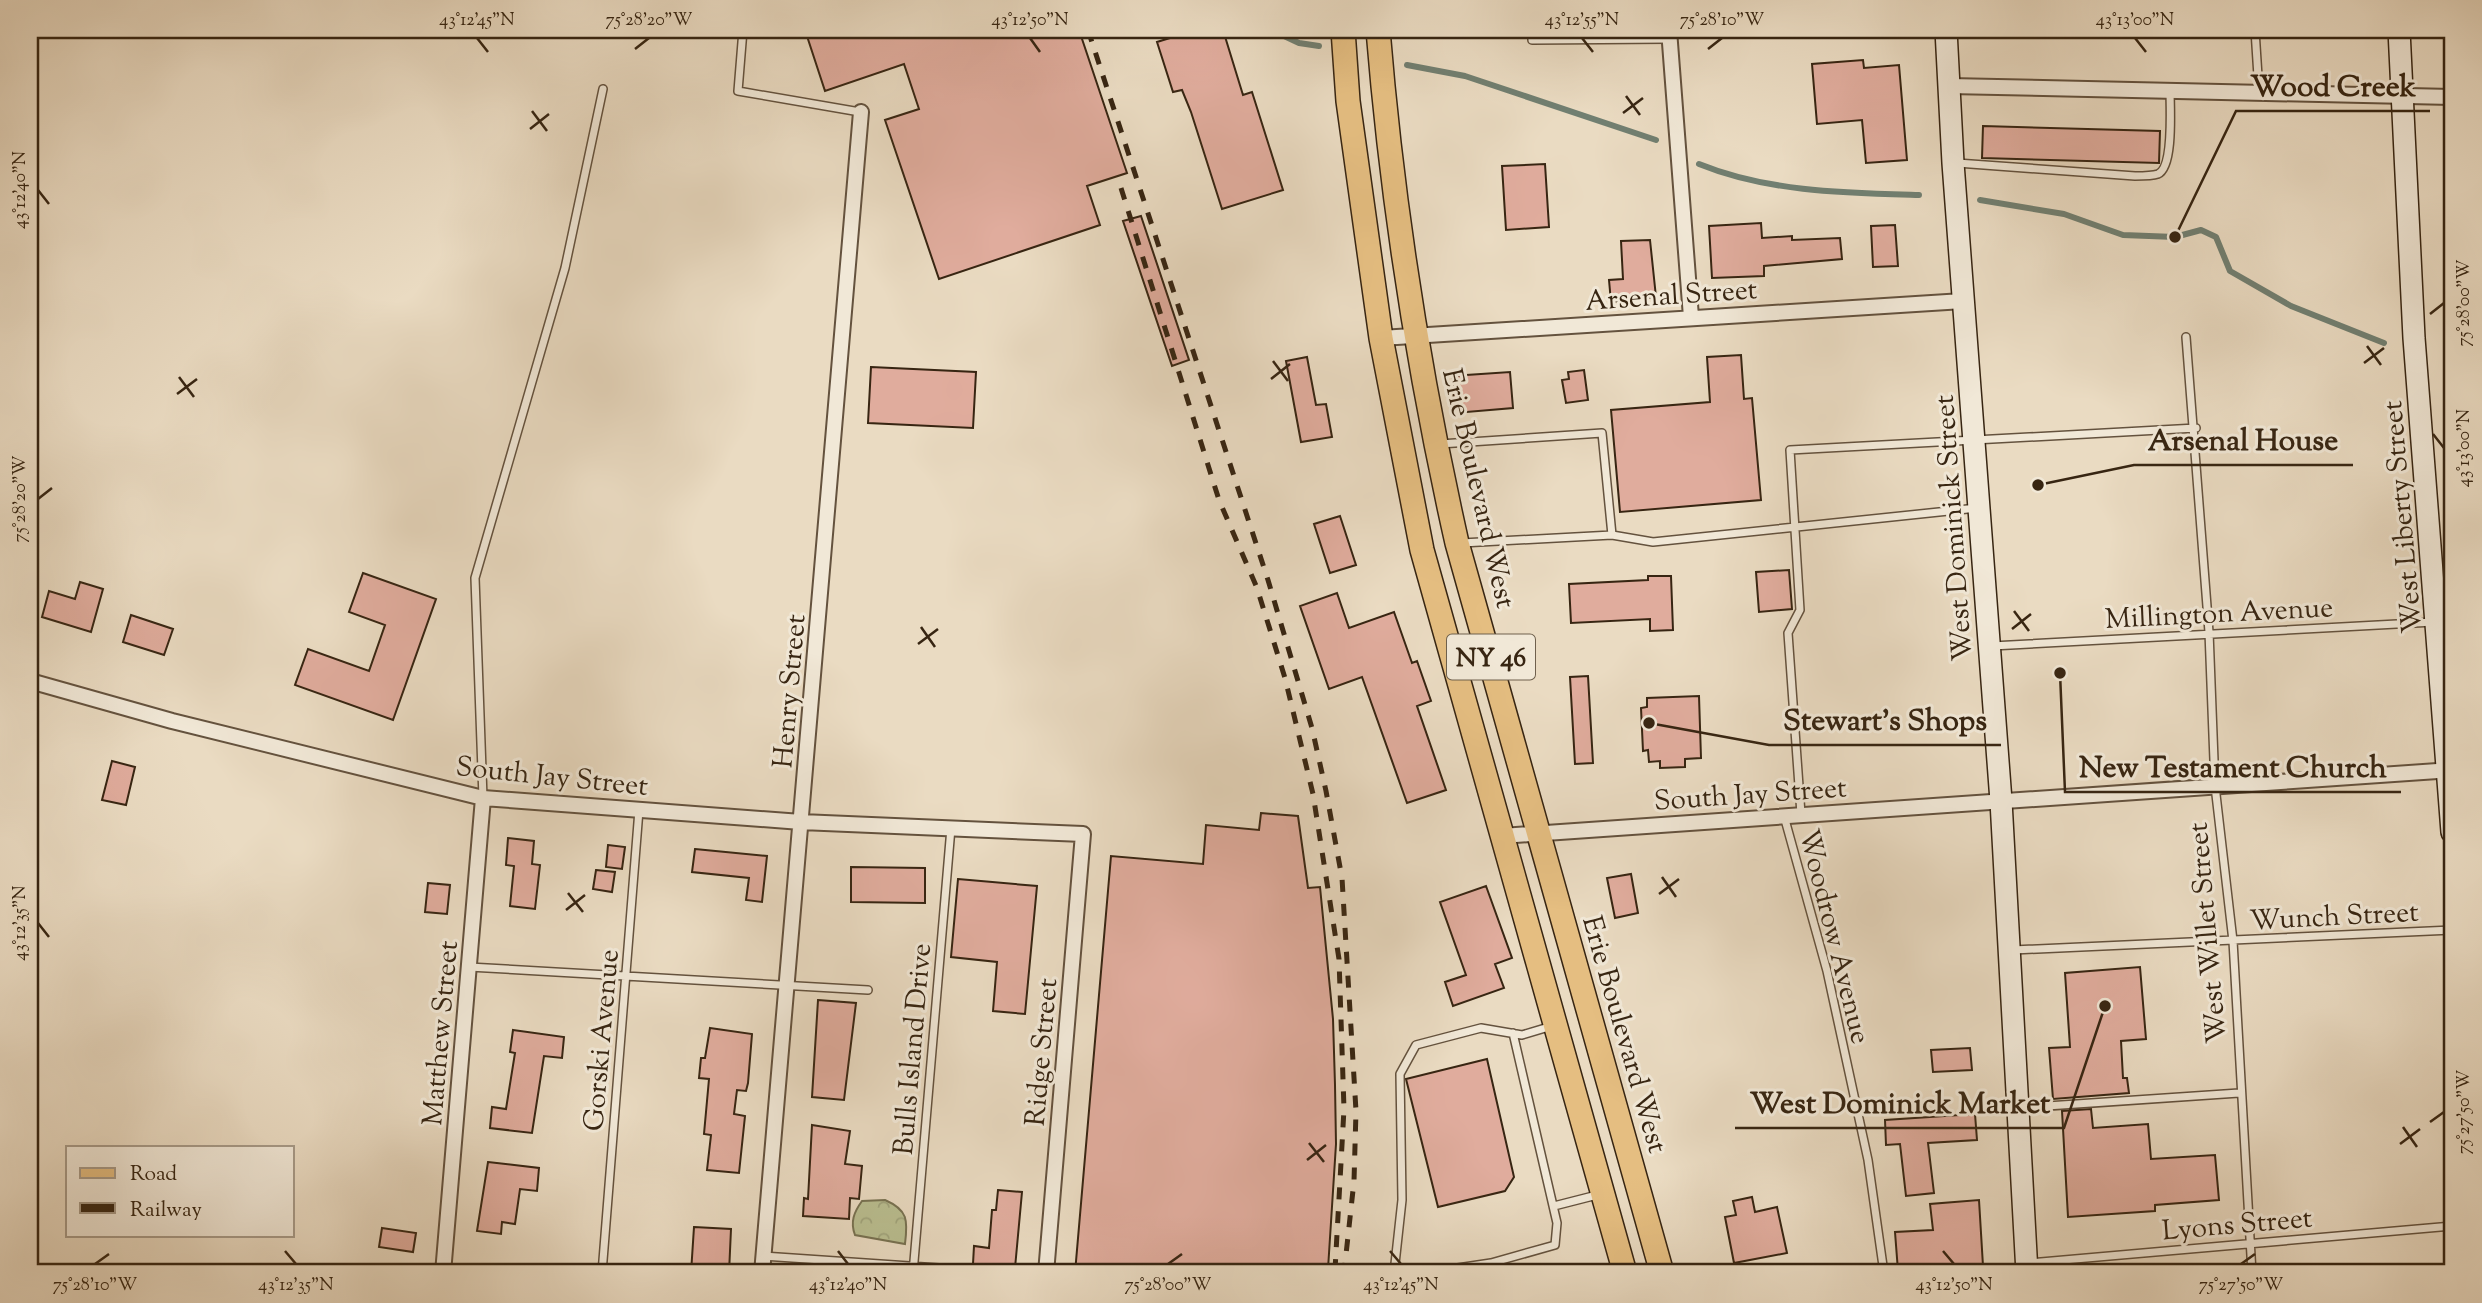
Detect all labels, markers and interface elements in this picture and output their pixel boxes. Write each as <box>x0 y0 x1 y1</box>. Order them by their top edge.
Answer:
text: 43°12'45"N <box>439 8 515 34</box>
text: 75°28'20"W <box>606 8 692 34</box>
text: 43°12'50"N <box>991 8 1069 34</box>
text: 43°12'55"N <box>1545 8 1619 34</box>
text: 75°28'10"W <box>1680 8 1764 34</box>
text: 43°13'00"N <box>2096 8 2174 34</box>
callout: Wood Creek <box>2236 60 2430 111</box>
text: Wood Creek <box>2250 67 2417 110</box>
text: 43°12'40"N <box>8 151 34 229</box>
text: 75°28'00"W <box>2452 259 2478 347</box>
street label: Arsenal Street <box>1584 271 1759 323</box>
street label: Erie Boulevard West <box>1430 365 1524 613</box>
street label: West Dominick Street <box>1926 393 1984 662</box>
street label: West Liberty Street <box>2374 398 2434 635</box>
text: 43°13'00"N <box>2452 409 2478 487</box>
callout: Arsenal House <box>2134 414 2353 465</box>
text: Arsenal House <box>2148 421 2338 464</box>
text: 75°28'20"W <box>8 456 34 542</box>
street label: Millington Avenue <box>2104 589 2334 641</box>
street label: Henry Street <box>764 612 818 770</box>
road number: NY 46 <box>1447 635 1535 680</box>
callout: Stewart's Shops <box>1769 694 2001 745</box>
text: Stewart's Shops <box>1783 701 1987 744</box>
callout: New Testament Church <box>2065 741 2401 792</box>
street label: South Jay Street <box>454 748 650 808</box>
text: New Testament Church <box>2079 748 2387 791</box>
street label: South Jay Street <box>1653 769 1848 823</box>
street label: West Willet Street <box>2179 820 2239 1045</box>
street label: Woodrow Avenue <box>1787 825 1879 1048</box>
text: 43°12'35"N <box>8 885 34 961</box>
street label: Wunch Street <box>2249 894 2420 942</box>
street label: Erie Boulevard West <box>1570 912 1676 1158</box>
street label: Matthew Street <box>414 939 470 1127</box>
street label: Bulls Island Drive <box>885 942 943 1157</box>
street label: Gorski Avenue <box>575 948 631 1133</box>
street label: Ridge Street <box>1017 976 1069 1128</box>
text: 75°27'50"W <box>2452 1070 2478 1154</box>
callout: West Dominick Market <box>1735 1077 2064 1128</box>
text: West Dominick Market <box>1750 1084 2051 1127</box>
legend <box>66 1146 294 1236</box>
text: Road <box>130 1160 177 1190</box>
text: Railway <box>130 1196 202 1226</box>
street label: Lyons Street <box>2160 1199 2314 1252</box>
text: 75°28'10"W <box>53 1273 137 1299</box>
text: 43°12'35"N <box>258 1273 334 1299</box>
text: 43°12'40"N <box>809 1273 887 1299</box>
text: 75°28'00"W <box>1124 1273 1212 1299</box>
text: 43°12'45"N <box>1363 1273 1439 1299</box>
text: 43°12'50"N <box>1915 1273 1993 1299</box>
text: 75°27'50"W <box>2199 1273 2283 1299</box>

